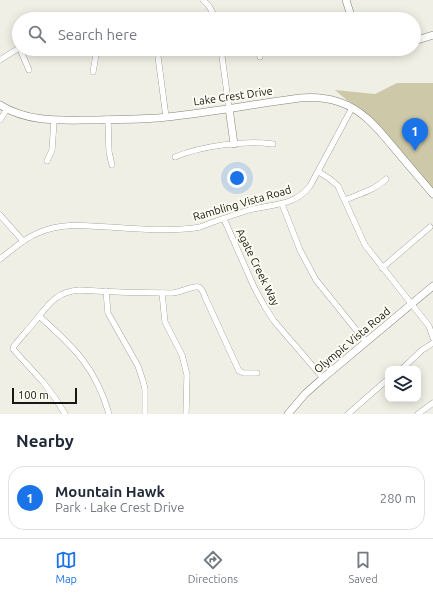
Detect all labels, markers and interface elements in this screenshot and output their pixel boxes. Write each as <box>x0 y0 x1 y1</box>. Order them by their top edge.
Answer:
search box <box>12 12 421 56</box>
icon: search <box>26 23 48 45</box>
text: Search here <box>58 26 137 43</box>
street label: Lake Crest Drive <box>193 85 273 107</box>
pin: 1 <box>402 118 428 151</box>
your location <box>227 168 247 188</box>
street label: Rambling Vista Road <box>191 183 293 223</box>
street label: Agate Creek Way <box>234 227 282 308</box>
street label: Olympic Vista Road <box>312 305 392 375</box>
map controls <box>385 366 421 402</box>
button: layers <box>385 366 421 402</box>
scale bar <box>12 386 77 405</box>
text: 100 m <box>18 389 49 401</box>
text: Nearby <box>16 431 74 450</box>
text: Mountain Hawk <box>55 483 165 500</box>
text: 1 <box>26 491 34 505</box>
text: 280 m <box>380 491 416 505</box>
text: Park · Lake Crest Drive <box>55 500 184 514</box>
tab: Map <box>55 549 77 585</box>
tab: Directions <box>188 549 238 585</box>
tab: Saved <box>348 549 378 585</box>

